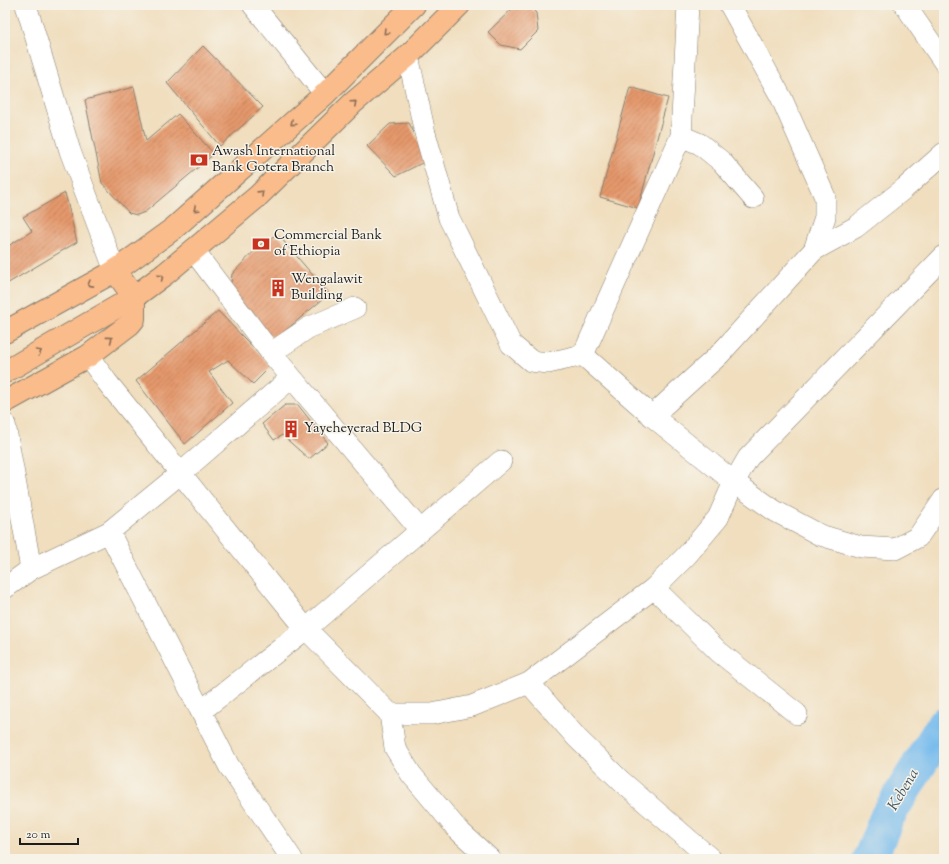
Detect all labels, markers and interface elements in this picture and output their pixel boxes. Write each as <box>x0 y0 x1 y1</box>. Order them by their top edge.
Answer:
one-way arrow <box>383 27 391 35</box>
one-way arrow <box>349 100 357 107</box>
one-way arrow <box>290 118 297 125</box>
place label: Awash International Bank Gotera Branch <box>212 142 335 178</box>
bank icon: Awash International Bank Gotera Branch <box>189 150 209 170</box>
one-way arrow <box>256 191 263 198</box>
one-way arrow <box>193 204 201 212</box>
place label: Commercial Bank of Ethiopia <box>274 226 383 262</box>
bank icon: Commercial Bank of Ethiopia <box>251 234 271 254</box>
place label: Wengalawit Building <box>291 270 363 306</box>
one-way arrow <box>157 274 164 281</box>
building icon: Wengalawit Building <box>268 278 288 298</box>
one-way arrow <box>87 280 94 287</box>
one-way arrow <box>106 337 113 344</box>
one-way arrow <box>35 350 42 357</box>
building icon: Yayeheyerad BLDG <box>281 419 301 439</box>
place label: Yayeheyerad BLDG <box>304 419 423 439</box>
water label: Kebena <box>883 765 925 815</box>
scale bar <box>20 820 78 846</box>
text: 20 m <box>26 826 51 844</box>

